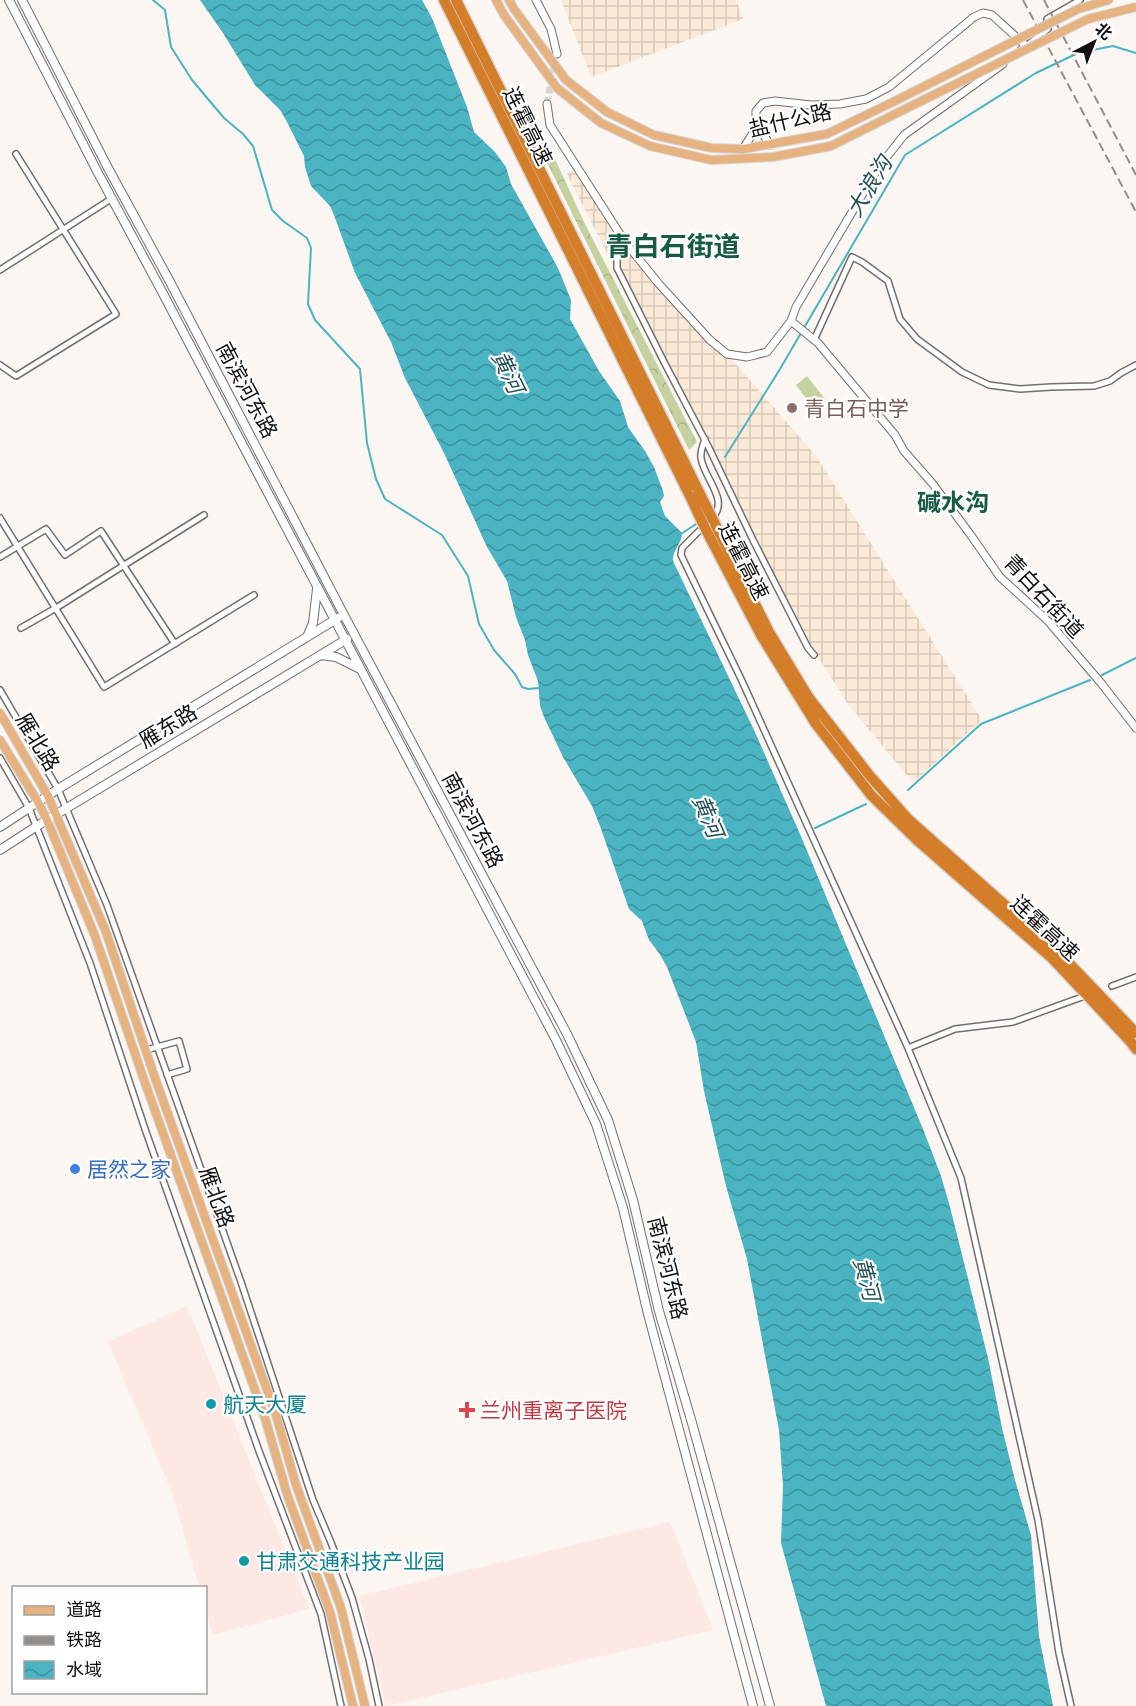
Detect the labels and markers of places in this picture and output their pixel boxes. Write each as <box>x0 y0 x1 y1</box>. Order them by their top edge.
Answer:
place label: 青白石中学 <box>804 395 909 422</box>
marker: 青白石中学 <box>785 401 799 415</box>
place label: 居然之家 <box>87 1156 171 1183</box>
marker: 居然之家 <box>68 1162 82 1176</box>
place label: 航天大厦 <box>223 1391 307 1418</box>
marker: 航天大厦 <box>204 1397 218 1411</box>
place label: 兰州重离子医院 <box>480 1397 627 1424</box>
marker: 兰州重离子医院 <box>458 1401 476 1419</box>
place label: 甘肃交通科技产业园 <box>256 1548 445 1575</box>
marker: 甘肃交通科技产业园 <box>237 1554 251 1568</box>

